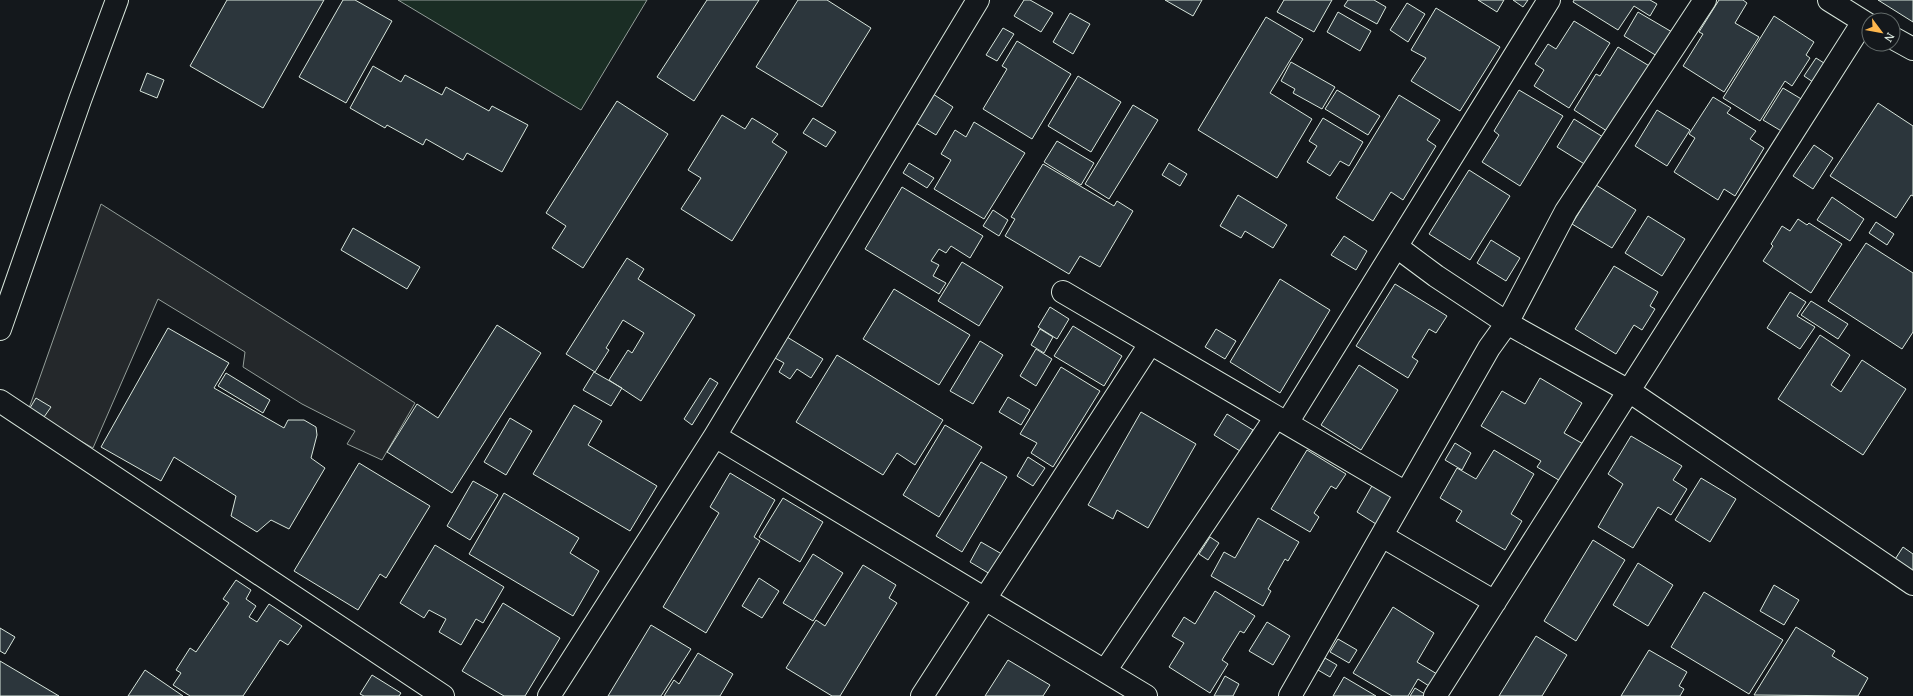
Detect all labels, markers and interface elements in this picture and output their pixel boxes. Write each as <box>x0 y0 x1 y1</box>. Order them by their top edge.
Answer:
north arrow <box>1861 12 1901 52</box>
text: N <box>1881 30 1898 45</box>

